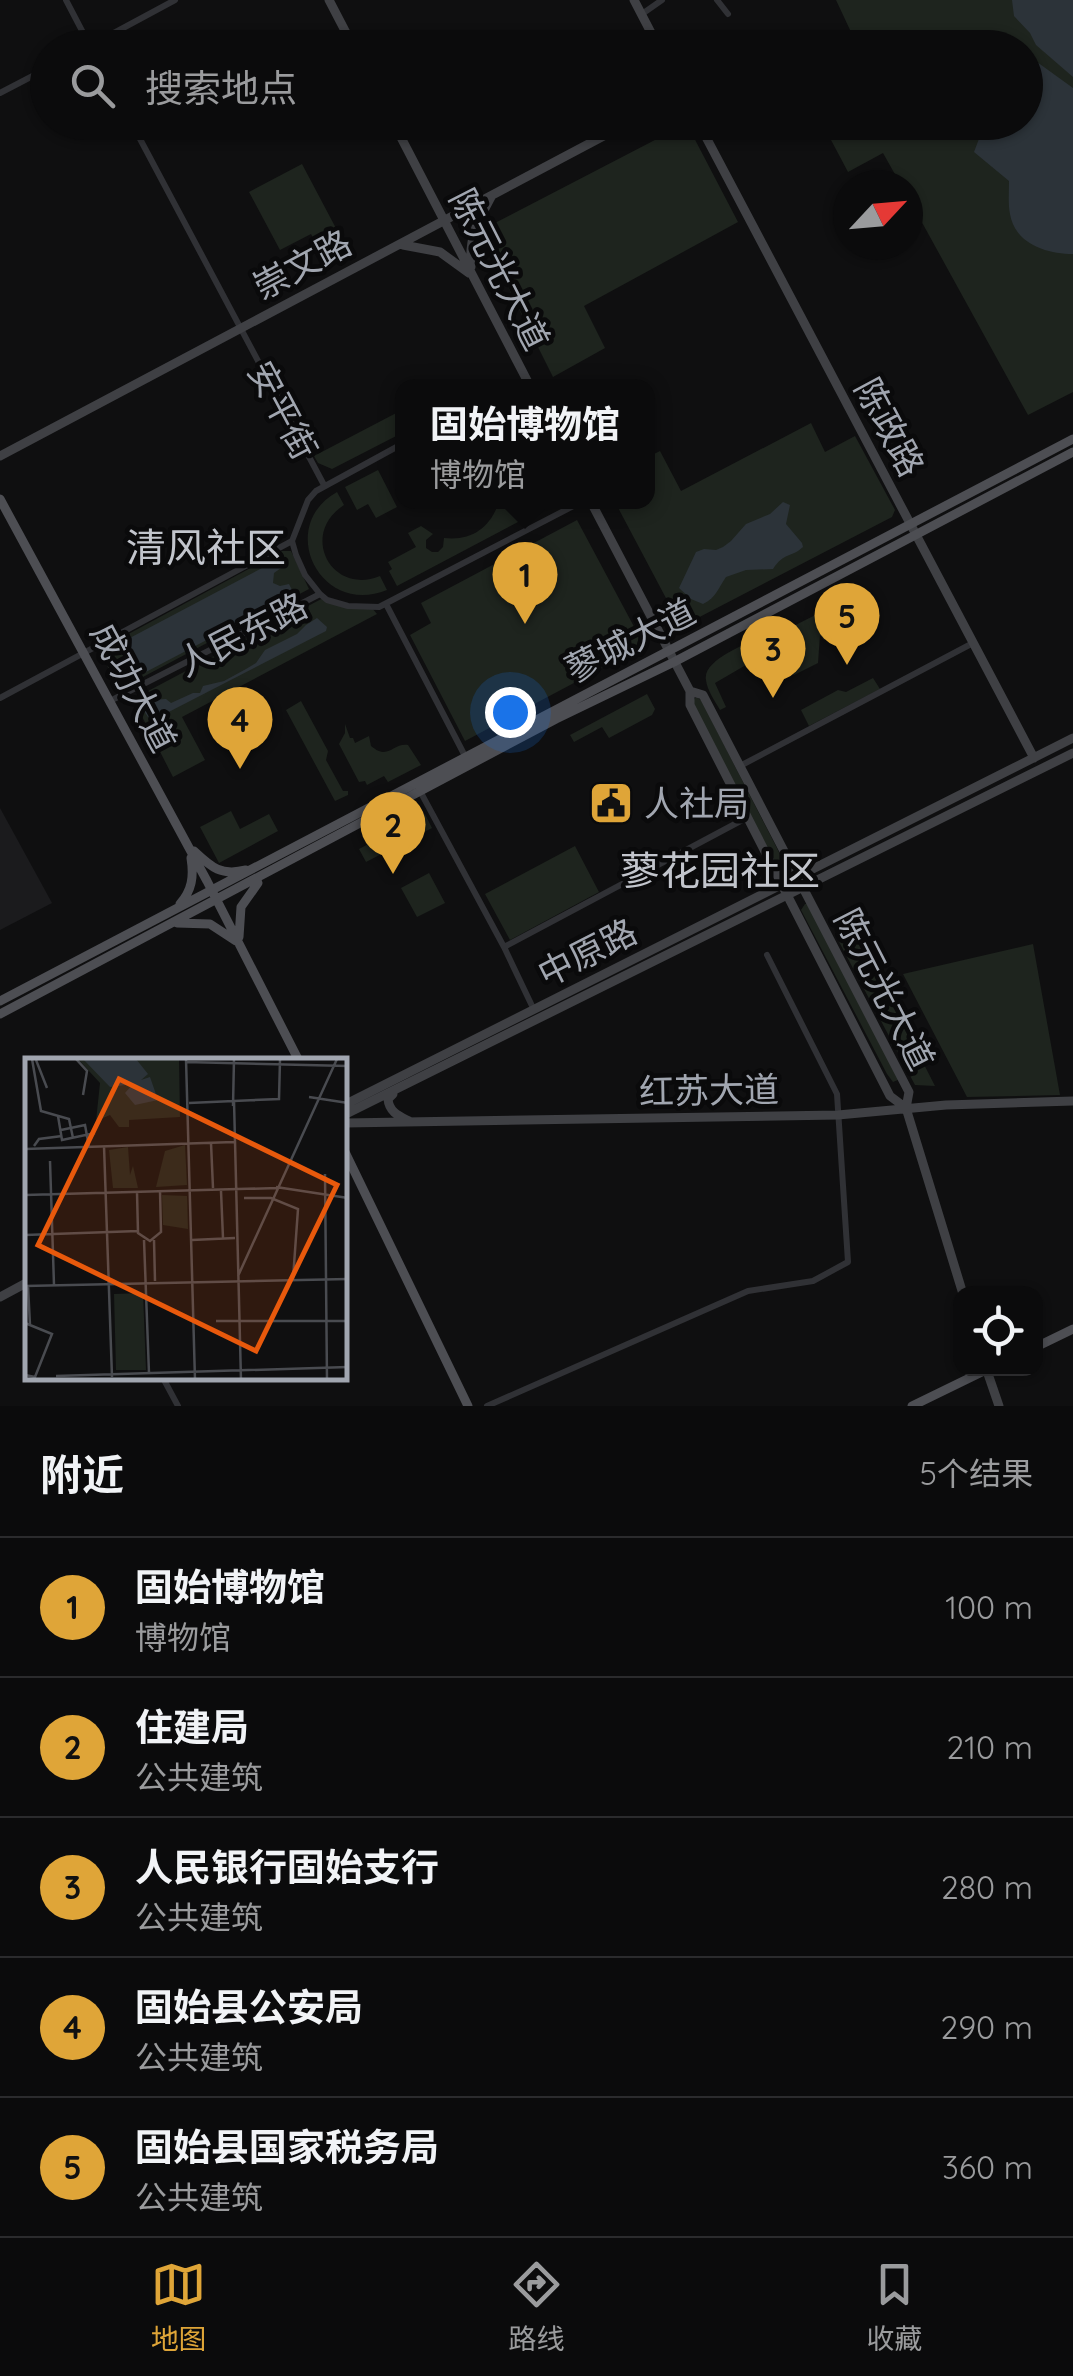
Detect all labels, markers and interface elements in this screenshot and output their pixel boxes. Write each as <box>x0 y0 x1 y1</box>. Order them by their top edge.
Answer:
search box <box>30 30 1043 140</box>
icon: search <box>65 58 120 113</box>
text: 搜索地点 <box>145 64 297 112</box>
north arrow <box>833 170 923 260</box>
street label: 陈元光大道 <box>441 181 559 357</box>
street label: 崇文路 <box>245 220 359 308</box>
street label: 安平街 <box>239 353 327 467</box>
street label: 陈政路 <box>846 370 934 484</box>
popup <box>395 379 655 509</box>
text: 固始博物馆 <box>430 400 620 448</box>
text: 博物馆 <box>430 454 526 494</box>
district label: 清风社区 <box>126 522 286 572</box>
pin: 1 <box>492 542 558 624</box>
pin: 5 <box>814 582 880 665</box>
street label: 人民东路 <box>170 583 314 685</box>
street label: 蓼城大道 <box>558 589 702 691</box>
street label: 成功大道 <box>82 615 186 759</box>
pin: 3 <box>740 616 806 698</box>
pin: 4 <box>208 686 272 769</box>
your location <box>485 687 536 738</box>
public building icon: 人社局 <box>588 780 634 826</box>
place label: 人社局 <box>644 781 749 825</box>
pin: 2 <box>360 792 426 874</box>
district label: 蓼花园社区 <box>620 845 820 895</box>
street label: 陈元光大道 <box>826 901 944 1077</box>
street label: 中原路 <box>530 909 644 995</box>
inset map <box>25 1058 348 1381</box>
street label: 红苏大道 <box>639 1067 779 1113</box>
map controls <box>953 1286 1043 1376</box>
button: locate <box>953 1286 1043 1376</box>
text: 附近 <box>40 1448 124 1501</box>
text: 5个结果 <box>920 1453 1033 1493</box>
text: 固始博物馆 <box>135 1563 325 1611</box>
text: 1 <box>66 1587 79 1627</box>
text: 100 m <box>945 1587 1033 1627</box>
text: 博物馆 <box>135 1617 231 1657</box>
text: 住建局 <box>135 1703 249 1751</box>
text: 2 <box>63 1727 82 1767</box>
text: 210 m <box>946 1727 1033 1767</box>
text: 公共建筑 <box>135 1757 263 1797</box>
text: 人民银行固始支行 <box>135 1843 439 1891</box>
text: 3 <box>64 1867 81 1907</box>
text: 280 m <box>941 1867 1033 1907</box>
text: 公共建筑 <box>135 1897 263 1937</box>
text: 固始县公安局 <box>135 1983 363 2031</box>
text: 4 <box>63 2007 82 2047</box>
text: 290 m <box>940 2007 1033 2047</box>
text: 公共建筑 <box>135 2037 263 2077</box>
text: 固始县国家税务局 <box>135 2123 439 2171</box>
text: 5 <box>63 2147 82 2187</box>
text: 360 m <box>942 2147 1033 2187</box>
text: 公共建筑 <box>135 2177 263 2217</box>
tab: 地图 <box>151 2257 207 2357</box>
tab: 路线 <box>508 2257 564 2357</box>
tab: 收藏 <box>866 2257 922 2357</box>

